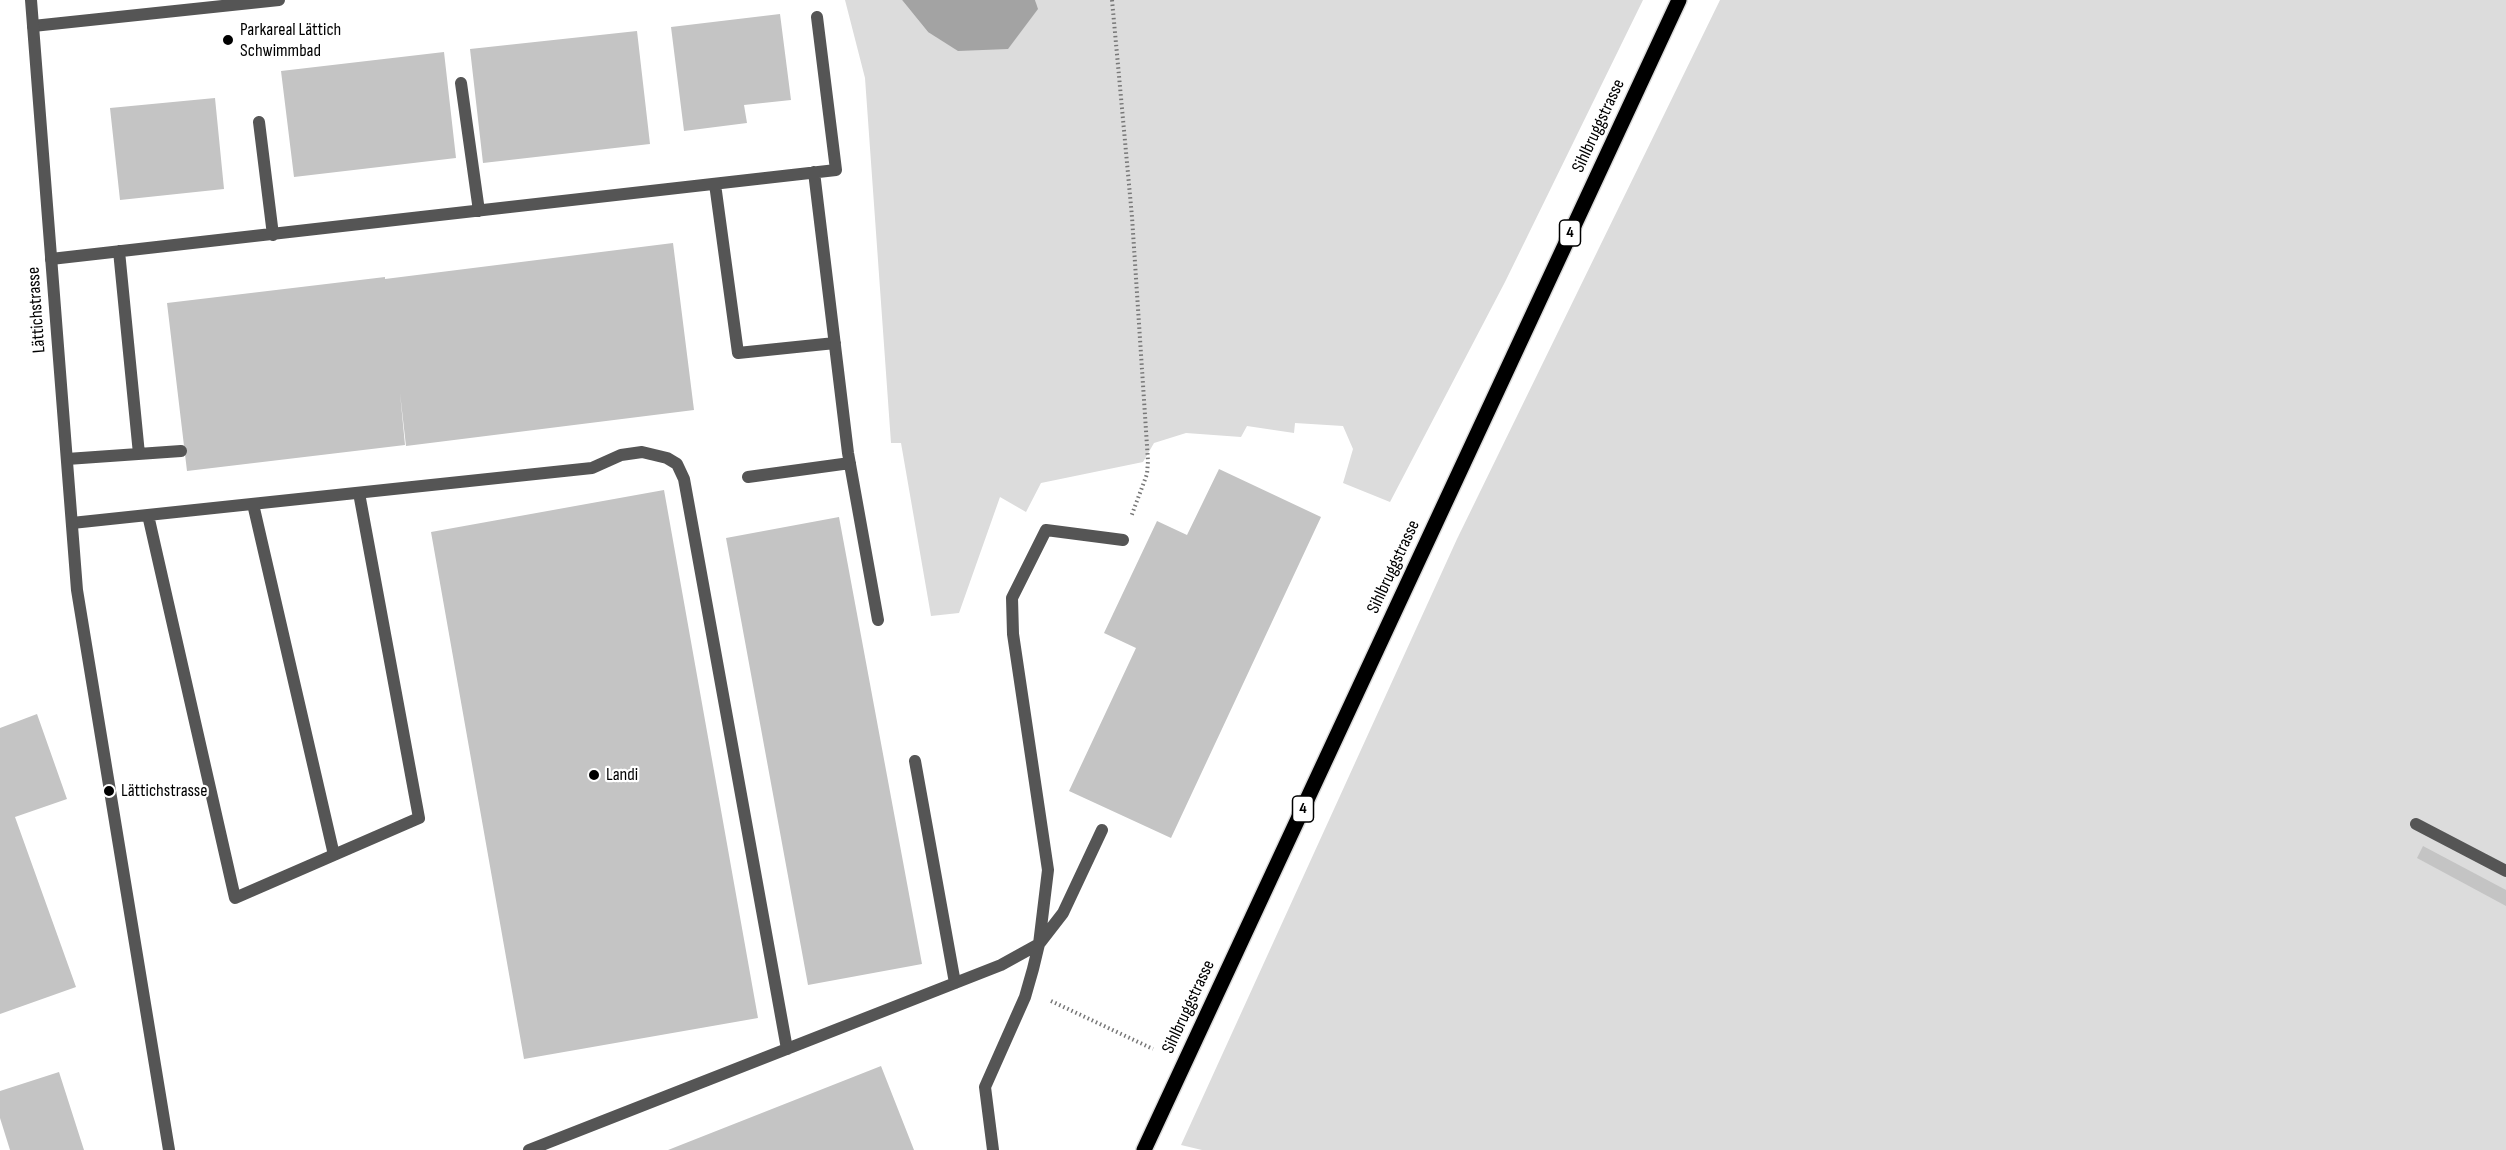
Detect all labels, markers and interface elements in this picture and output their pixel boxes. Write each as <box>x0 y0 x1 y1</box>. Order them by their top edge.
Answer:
place label: Parkareal Lättich Schwimmbad <box>240 19 341 62</box>
marker: Parkareal Lättich Schwimmbad <box>221 33 235 47</box>
street label: Sihlbruggstrasse <box>1568 76 1630 176</box>
road number: 4 <box>1560 220 1580 246</box>
street label: Lättichstrasse <box>23 266 51 354</box>
street label: Sihlbruggstrasse <box>1363 517 1425 617</box>
place label: Landi <box>606 764 638 786</box>
marker: Landi <box>587 768 601 782</box>
place label: Lättichstrasse <box>121 780 208 802</box>
marker: Lättichstrasse <box>102 784 116 798</box>
road number: 4 <box>1292 796 1314 822</box>
street label: Sihlbruggstrasse <box>1158 957 1220 1057</box>

